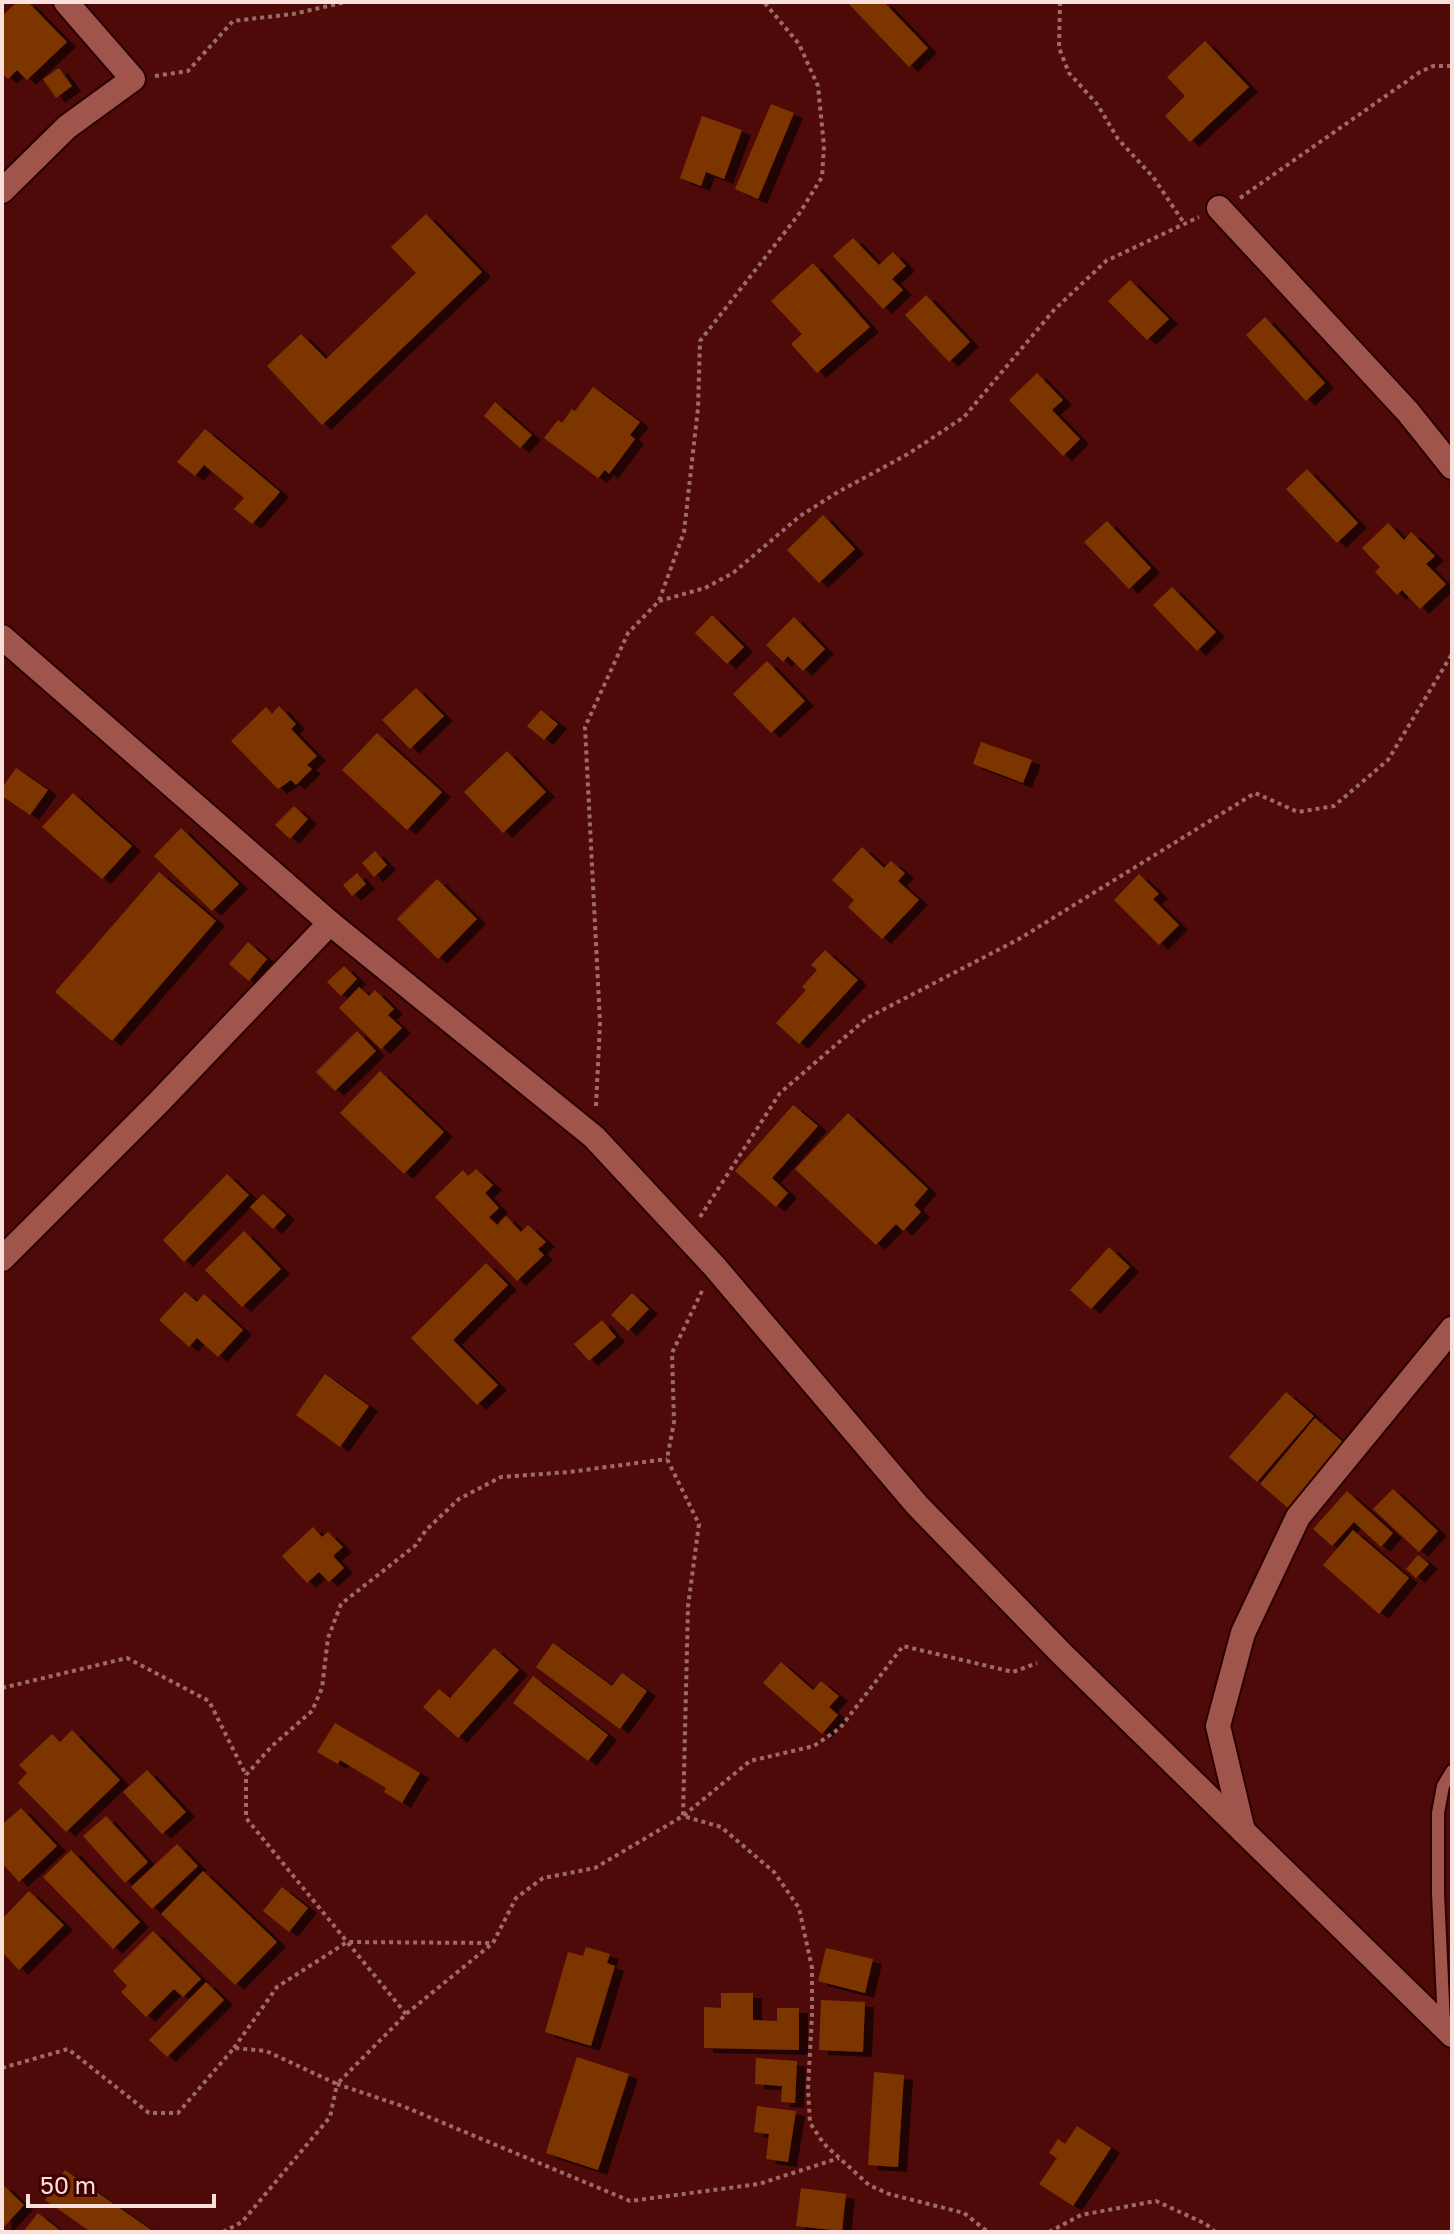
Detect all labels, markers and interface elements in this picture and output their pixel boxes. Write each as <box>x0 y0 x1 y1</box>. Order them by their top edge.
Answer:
scale bar <box>28 2158 214 2208</box>
text: 50 m <box>40 2170 96 2199</box>

